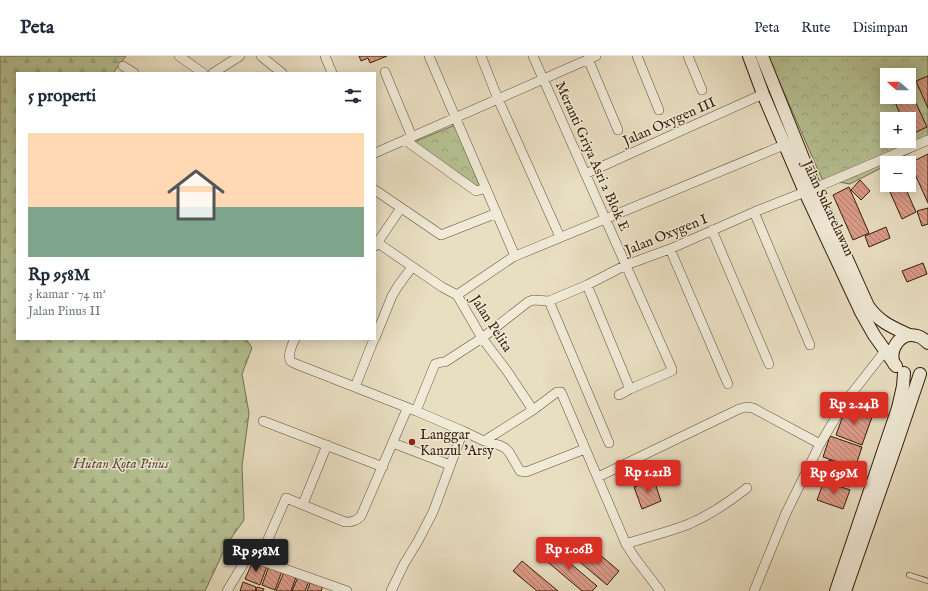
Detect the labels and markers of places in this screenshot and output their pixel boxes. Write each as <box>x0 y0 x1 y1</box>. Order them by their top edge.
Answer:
pin: Rp 2.24B <box>813 392 895 426</box>
place label: Langgar Kanzul 'Arsy <box>420 426 494 460</box>
marker: Langgar Kanzul 'Arsy <box>407 437 417 447</box>
pin: Rp 1.21B <box>607 460 689 494</box>
pin: Rp 639M <box>797 461 871 495</box>
pin: Rp 1.06B <box>528 537 610 571</box>
pin: Rp 958M <box>219 539 293 573</box>

